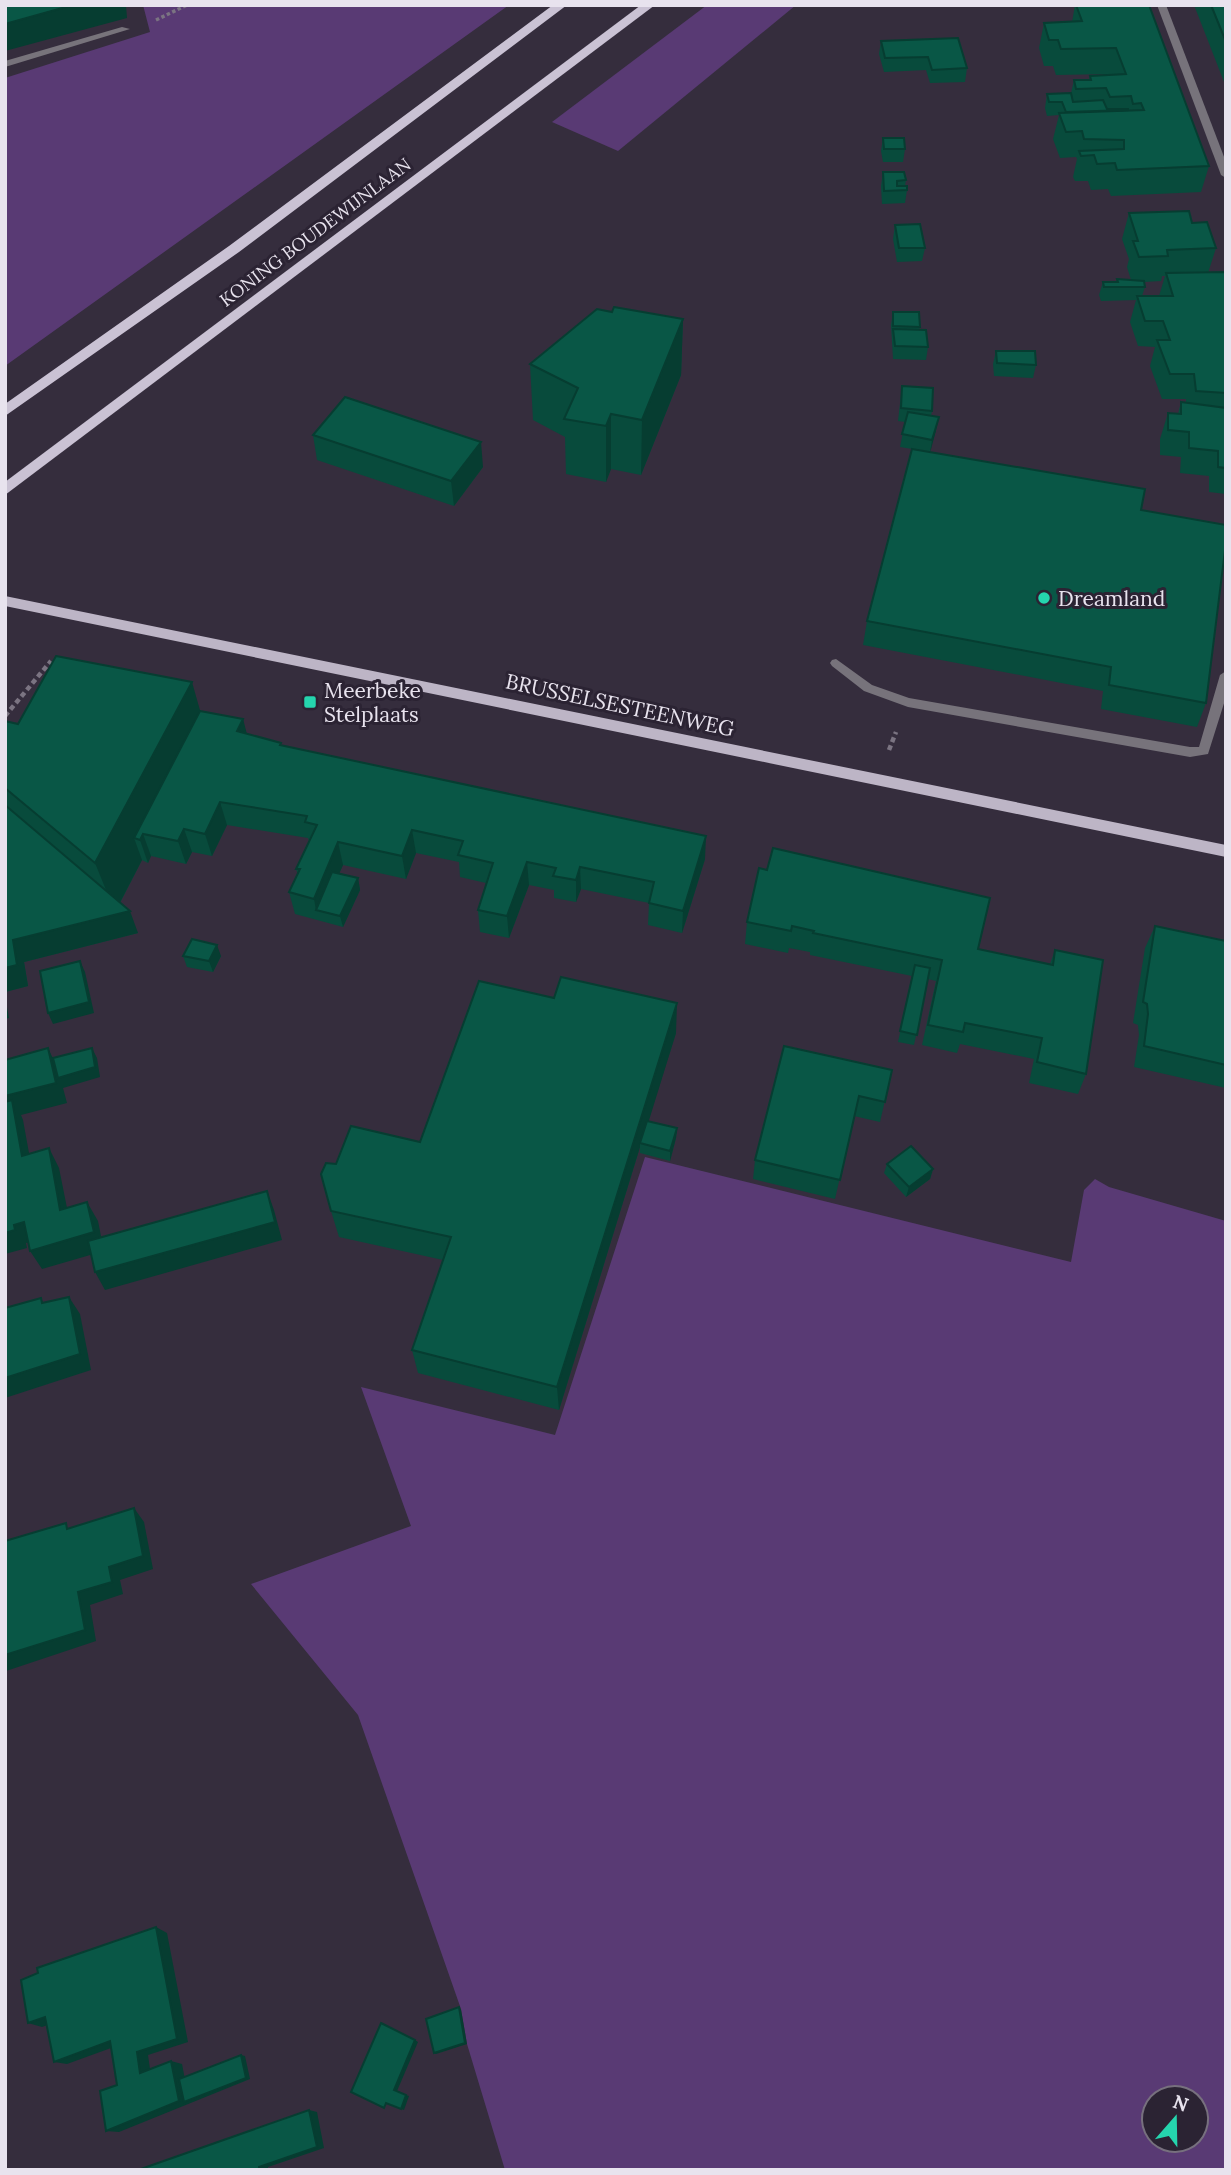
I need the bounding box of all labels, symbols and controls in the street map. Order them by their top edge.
street label: KONING BOUDEWIJNLAAN [215,153,415,311]
place label: Dreamland [1058,585,1165,612]
marker: Dreamland [1036,590,1052,606]
street label: BRUSSELSESTEENWEG [503,668,737,742]
place label: Meerbeke Stelplaats [324,677,421,728]
marker: Meerbeke Stelplaats [302,694,318,710]
north arrow [1140,2084,1210,2154]
text: N [1170,2089,1192,2117]

